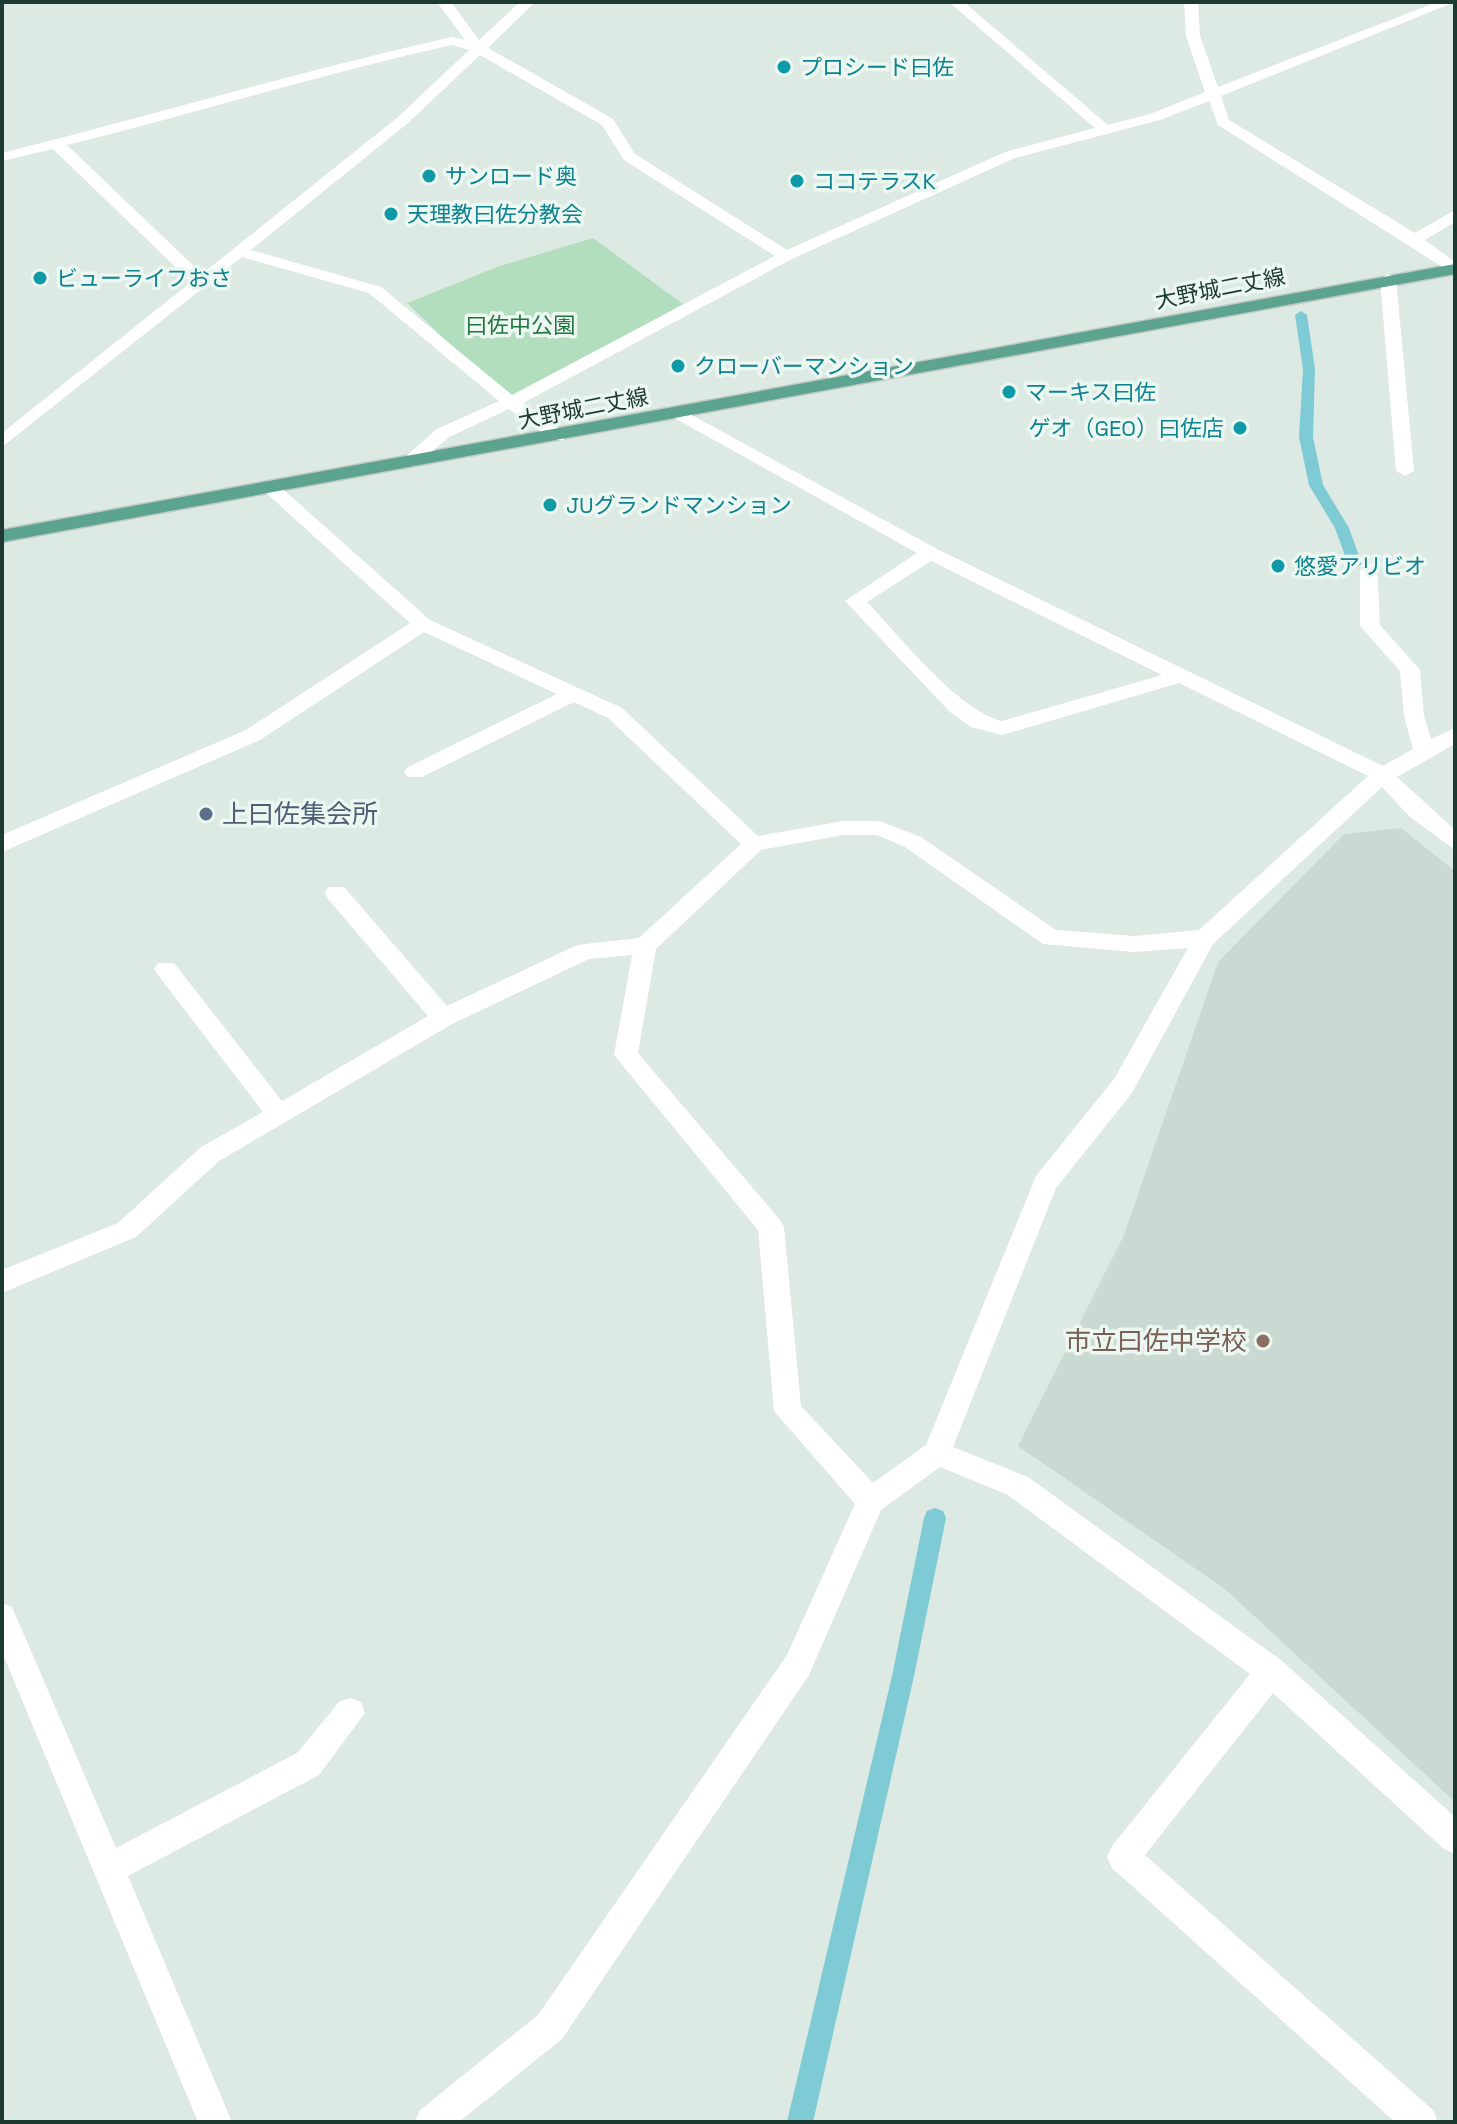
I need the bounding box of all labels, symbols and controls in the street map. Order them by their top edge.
place label: プロシード曰佐 [800,53,954,81]
marker: プロシード曰佐 [775,58,793,76]
place label: サンロード奥 [445,162,577,190]
marker: サンロード奥 [420,167,438,185]
place label: ココテラスK [813,167,937,195]
marker: ココテラスK [788,172,806,190]
place label: 天理教曰佐分教会 [407,200,583,228]
marker: 天理教曰佐分教会 [382,205,400,223]
street label: 大野城二丈線 [1153,262,1287,314]
place label: ビューライフおさ [56,264,232,292]
marker: ビューライフおさ [31,269,49,287]
park label: 曰佐中公園 [465,311,575,339]
place label: クローバーマンション [694,352,914,380]
marker: クローバーマンション [669,357,687,375]
place label: マーキス曰佐 [1025,378,1156,406]
street label: 大野城二丈線 [516,382,650,434]
marker: マーキス曰佐 [1000,383,1018,401]
place label: ゲオ（GEO）曰佐店 [1028,414,1224,442]
marker: ゲオ（GEO）曰佐店 [1231,419,1249,437]
place label: JUグランドマンション [566,491,792,519]
marker: JUグランドマンション [541,496,559,514]
place label: 悠愛アリビオ [1294,552,1426,580]
marker: 悠愛アリビオ [1269,557,1287,575]
place label: 上曰佐集会所 [222,797,378,831]
marker: 上曰佐集会所 [197,805,215,823]
place label: 市立曰佐中学校 [1065,1324,1247,1358]
marker: 市立曰佐中学校 [1254,1332,1272,1350]

